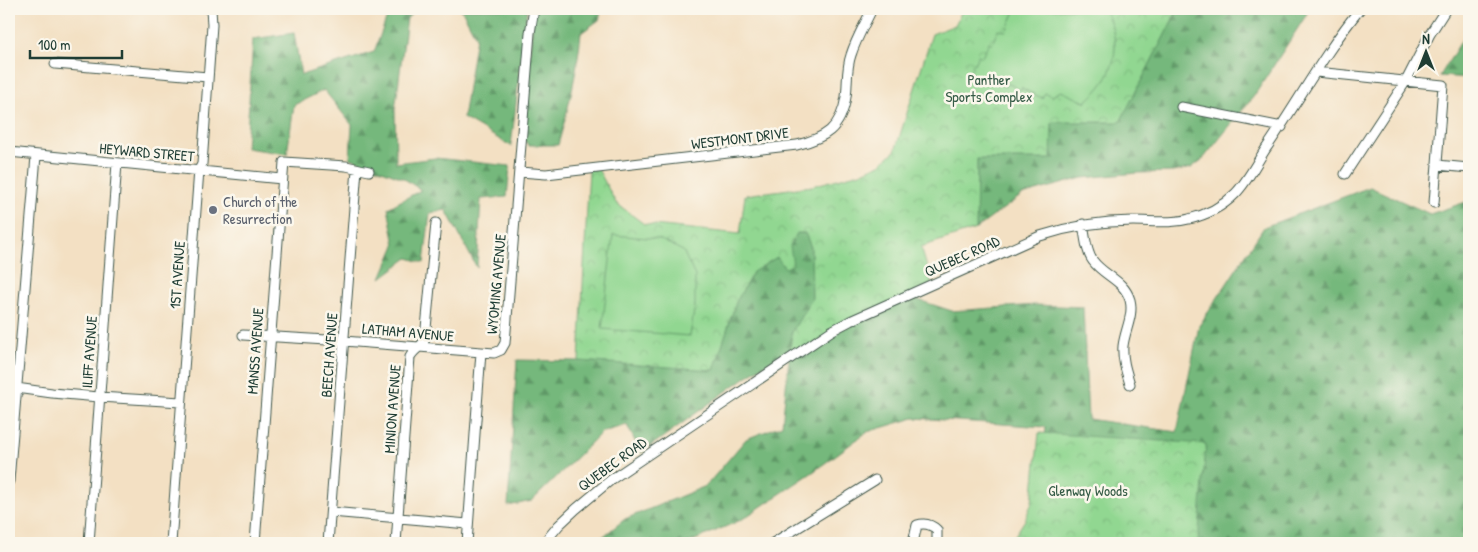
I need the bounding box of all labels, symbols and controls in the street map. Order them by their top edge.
scale bar [30,28,122,60]
north arrow [1400,28,1450,78]
text: N [1422,29,1430,48]
text: 100 m [38,34,71,55]
park label: Panther Sports Complex [945,69,1033,107]
street label: WESTMONT DRIVE [690,122,790,154]
street label: HEYWARD STREET [99,137,196,167]
place label: Church of the Resurrection [223,191,297,229]
marker: Church of the Resurrection [207,204,219,216]
street label: QUEBEC ROAD [921,230,1004,282]
street label: WYOMING AVENUE [481,233,511,335]
street label: 1ST AVENUE [164,240,190,310]
street label: MANSS AVENUE [242,307,269,395]
street label: BEECH AVENUE [316,312,342,398]
street label: ILIFF AVENUE [76,315,102,389]
street label: LATHAM AVENUE [361,318,455,346]
street label: MINION AVENUE [378,364,406,454]
street label: QUEBEC ROAD [573,431,651,496]
park label: Glenway Woods [1048,480,1128,501]

